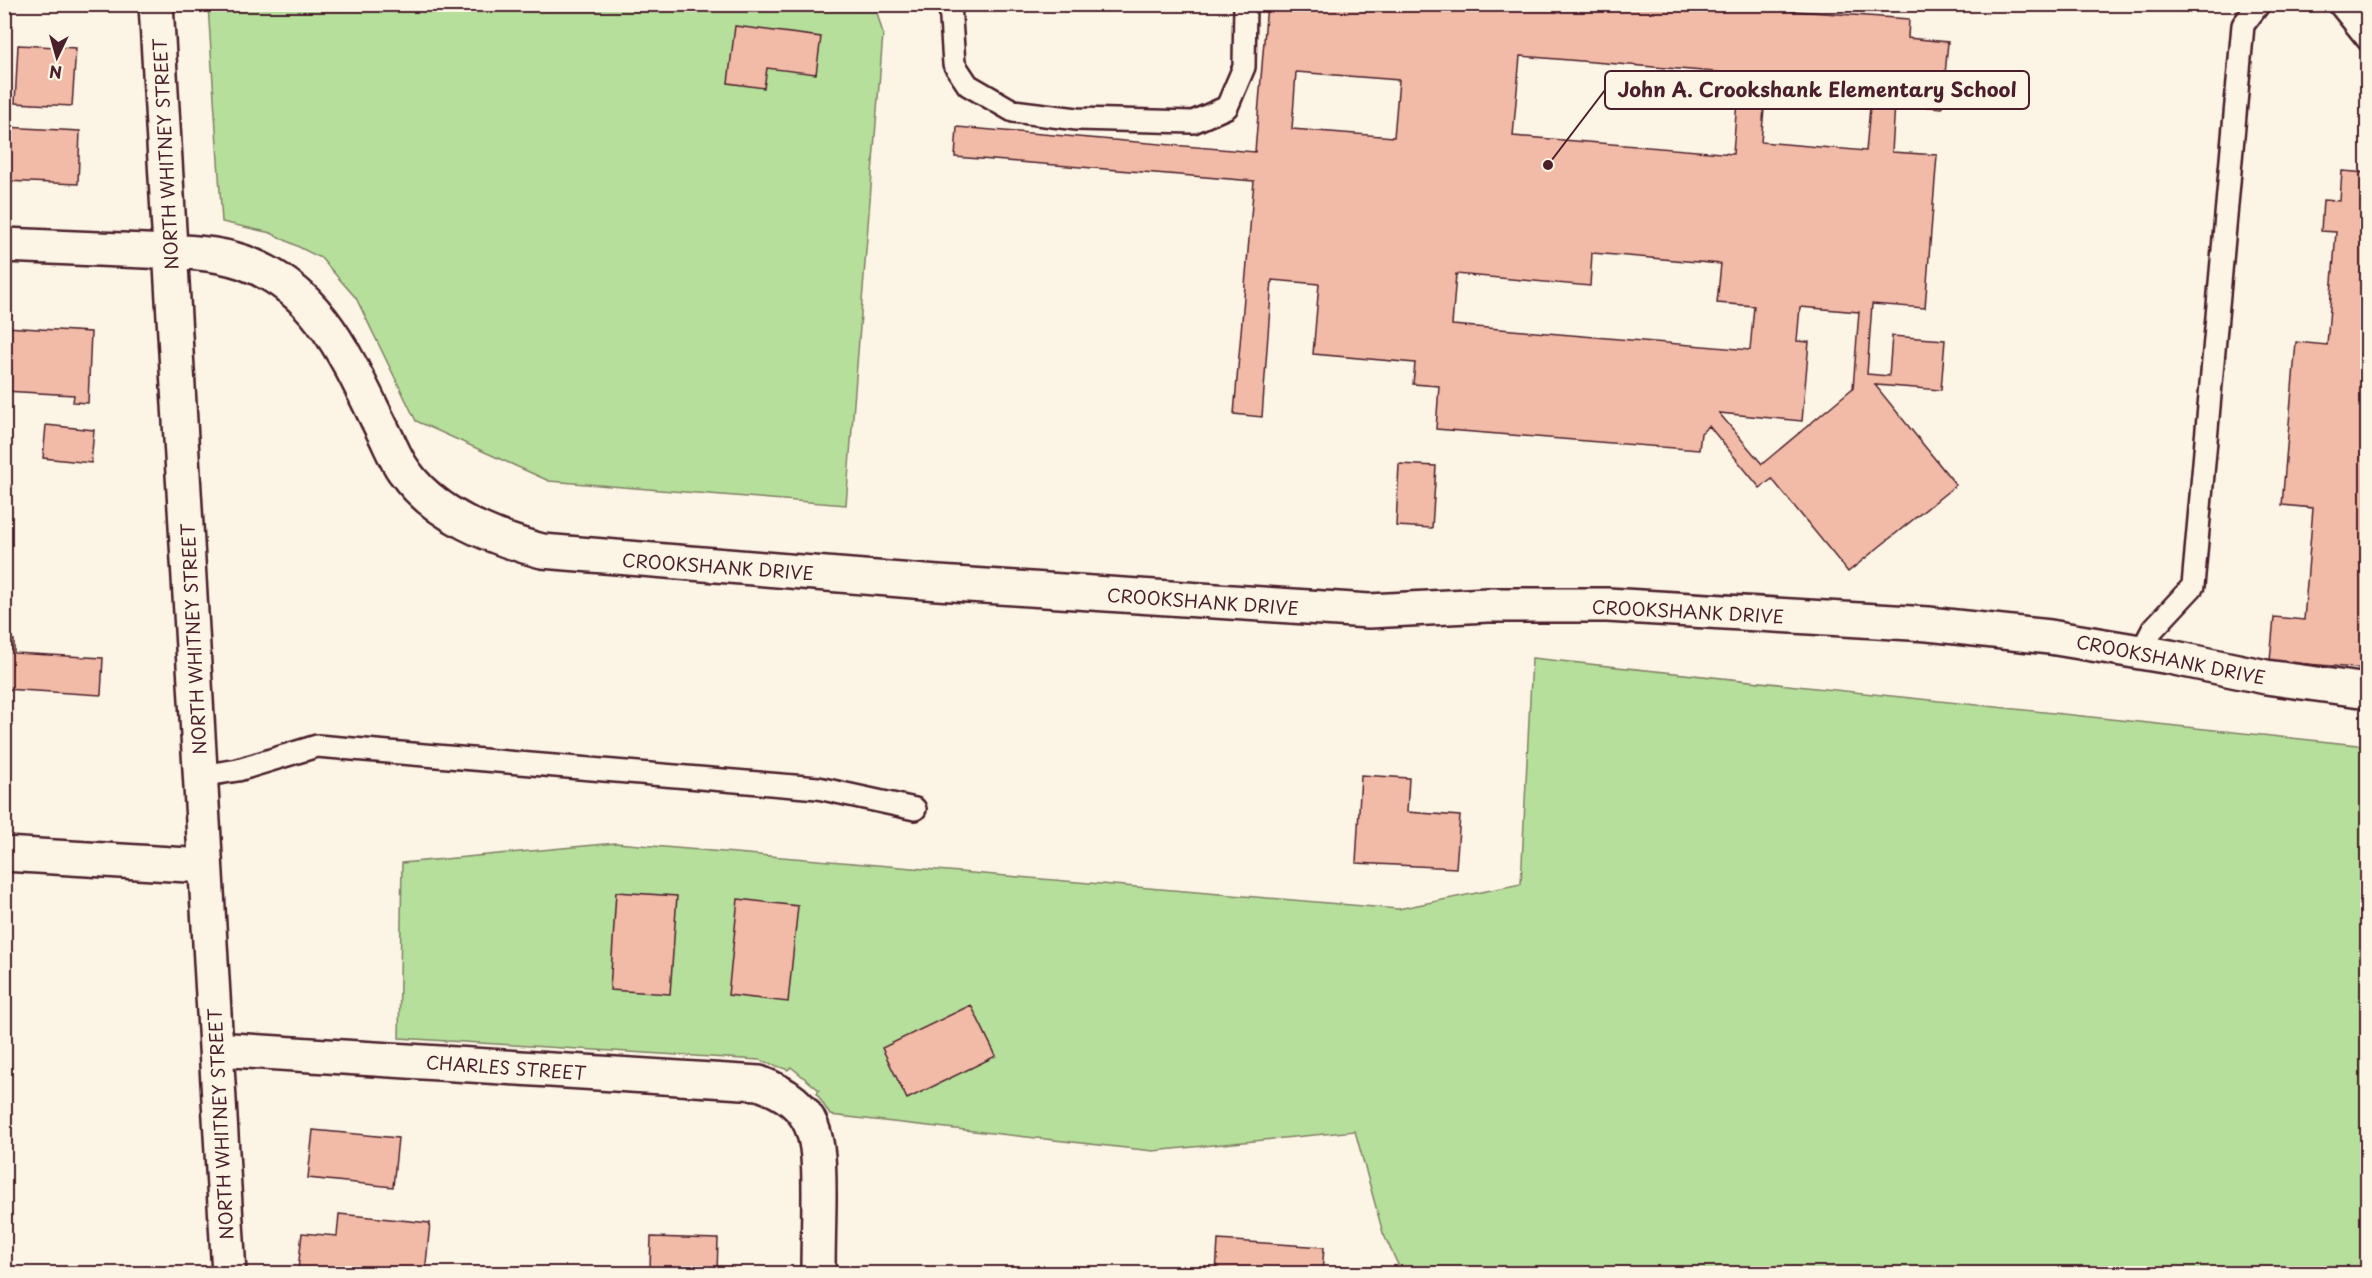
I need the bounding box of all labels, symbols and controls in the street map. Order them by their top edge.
north arrow [27,27,87,87]
street label: NORTH WHITNEY STREET [145,37,185,270]
text: N [48,60,63,85]
callout: John A. Crookshank Elementary School [1605,71,2029,109]
text: John A. Crookshank Elementary School [1617,74,2017,104]
street label: NORTH WHITNEY STREET [173,522,213,755]
street label: CROOKSHANK DRIVE [621,546,815,586]
street label: CROOKSHANK DRIVE [1106,581,1300,621]
street label: CROOKSHANK DRIVE [1591,592,1785,630]
street label: CROOKSHANK DRIVE [2074,627,2268,691]
street label: NORTH WHITNEY STREET [200,1007,240,1240]
street label: CHARLES STREET [425,1048,588,1086]

